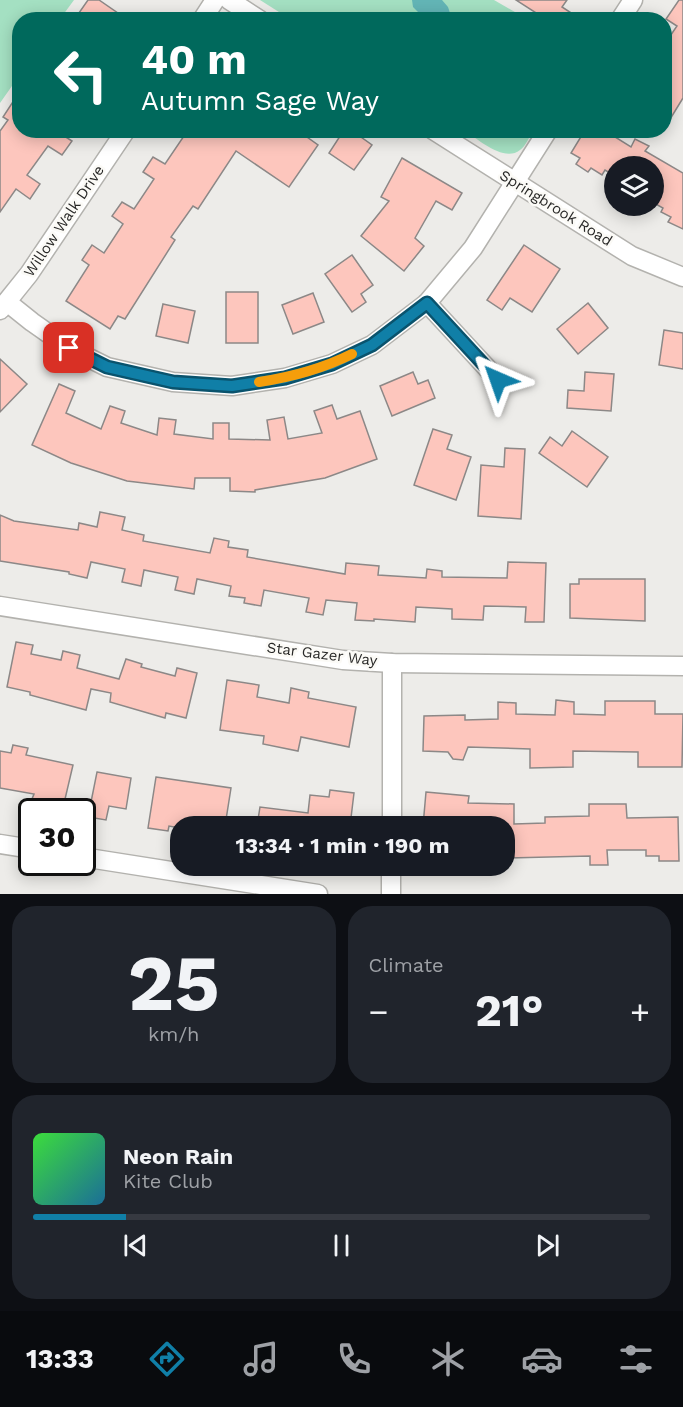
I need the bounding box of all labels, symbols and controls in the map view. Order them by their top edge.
text: 40 m [141,35,247,84]
icon: left [42,36,120,114]
text: Autumn Sage Way [141,85,379,117]
map controls [604,156,664,216]
button: layers [604,156,664,216]
street label: Willow Walk Drive [20,162,108,280]
street label: Springbrook Road [496,166,616,250]
pin [43,322,94,373]
icon: arrive [52,331,85,364]
position arrow [466,348,530,412]
street label: Star Gazer Way [266,638,379,670]
speed limit sign: 30 [18,798,96,876]
text: 13:34 · 1 min · 190 m [235,833,450,858]
text: 25 [128,937,220,1029]
text: Climate [369,953,444,977]
text: 21° [475,984,544,1037]
text: − [369,992,388,1031]
text: + [630,992,650,1031]
text: km/h [148,1022,200,1046]
text: Neon Rain [123,1144,233,1169]
text: Kite Club [123,1169,213,1193]
icon: previous [119,1229,152,1262]
icon: pause [325,1229,358,1262]
icon: next [531,1229,564,1262]
icon: directions [146,1338,188,1380]
icon: music [240,1338,282,1380]
icon: phone [333,1338,375,1380]
icon: climate [427,1338,469,1380]
icon: car [521,1338,563,1380]
icon: filters [615,1338,657,1380]
text: 13:33 [26,1343,94,1375]

